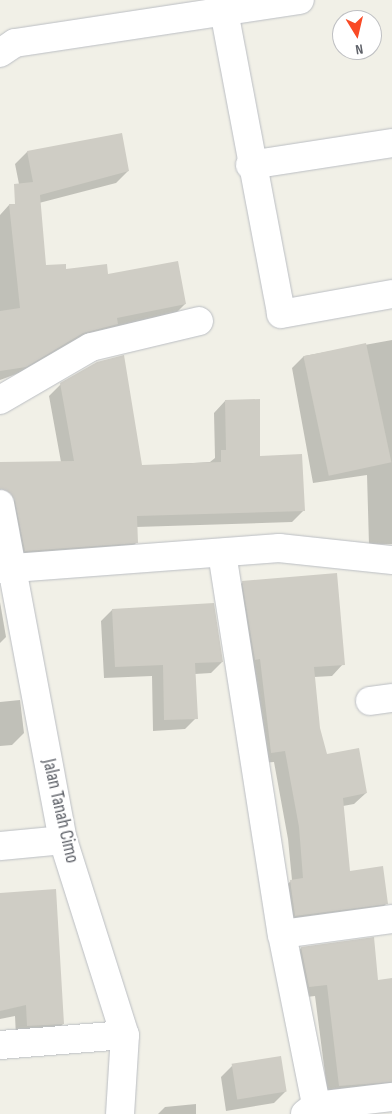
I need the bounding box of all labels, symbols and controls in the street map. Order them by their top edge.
north arrow [332,10,382,60]
text: N [354,40,364,58]
street label: Jalan Tanah Cimo [37,757,83,865]

